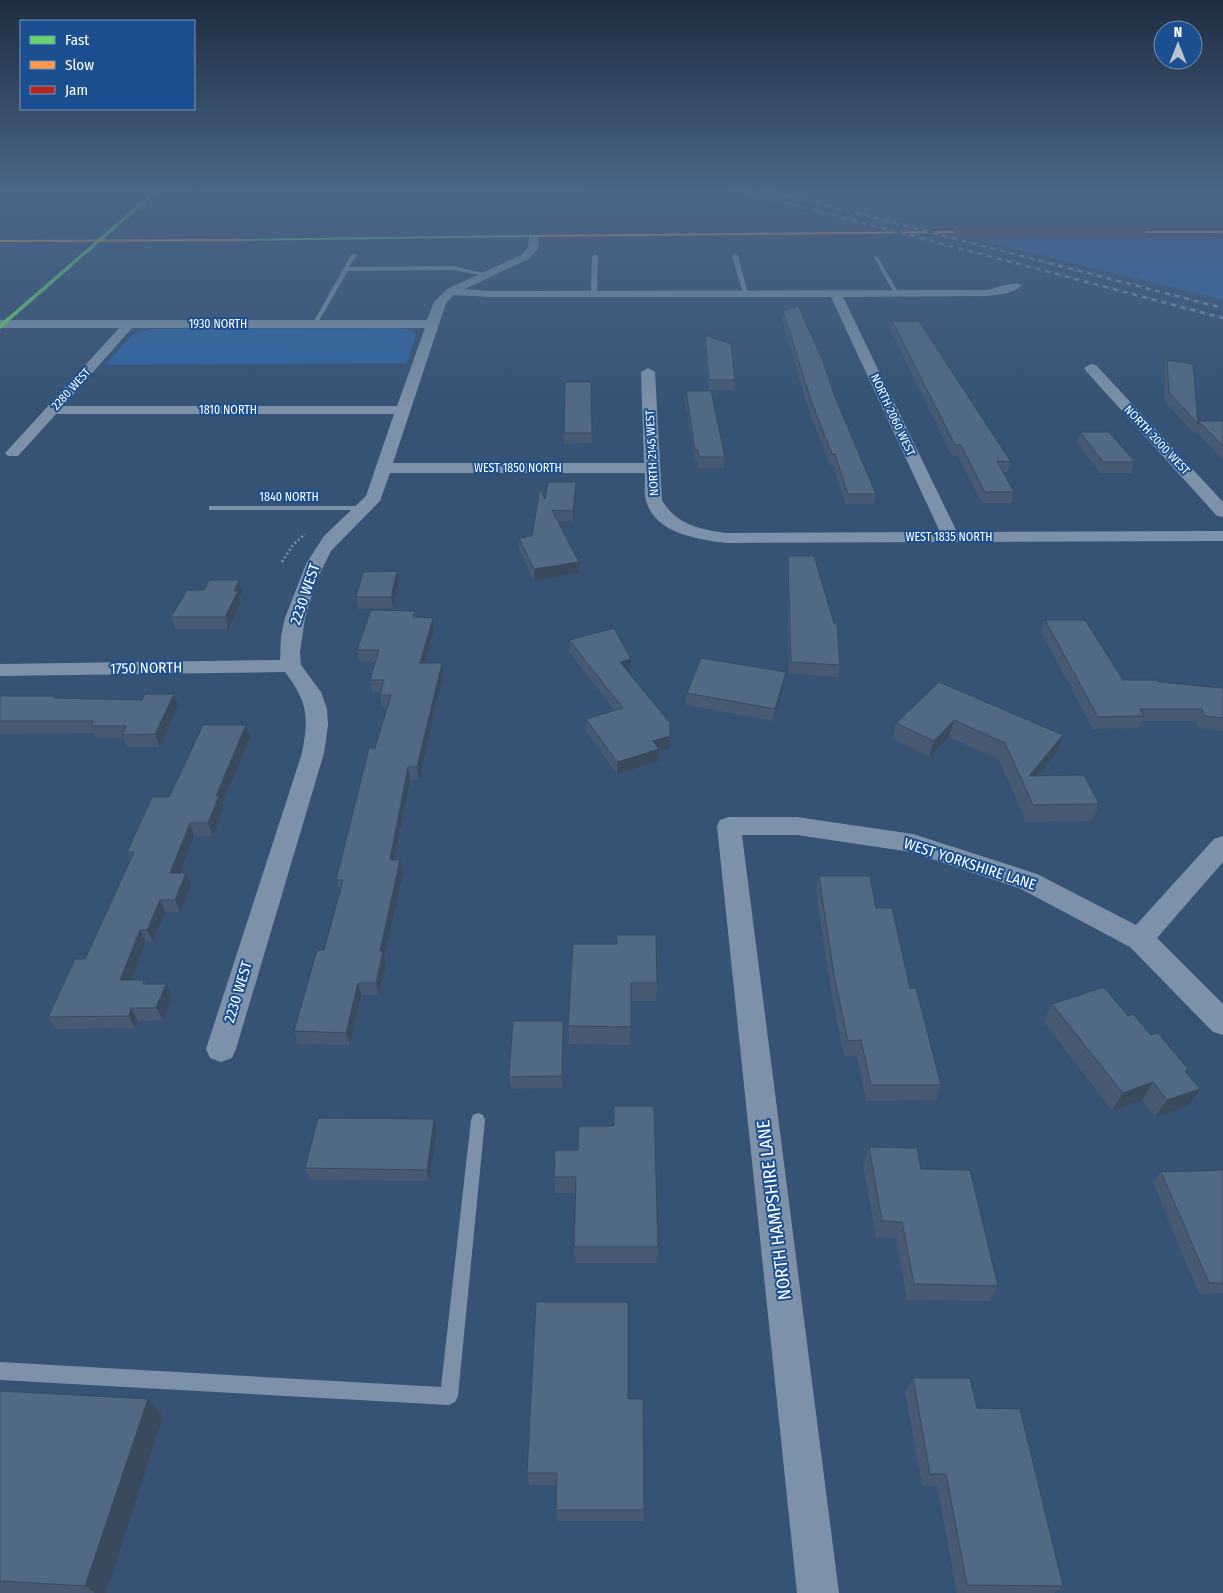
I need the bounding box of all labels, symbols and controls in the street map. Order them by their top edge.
legend [20,20,195,110]
north arrow [1153,20,1203,70]
text: N [1174,24,1182,41]
text: Fast [65,31,89,49]
text: Slow [65,56,94,74]
text: Jam [65,81,88,99]
street label: 1930 NORTH [189,317,247,331]
street label: 2280 WEST [49,365,94,413]
street label: NORTH 2060 WEST [868,372,918,459]
street label: 1810 NORTH [199,403,257,417]
street label: NORTH 2000 WEST [1121,403,1193,478]
street label: NORTH 2145 WEST [643,409,661,496]
street label: WEST 1850 NORTH [474,461,562,475]
street label: 1840 NORTH [259,490,319,504]
street label: WEST 1835 NORTH [906,530,992,544]
street label: 2230 WEST [286,561,324,627]
street label: 1750 NORTH [110,658,182,678]
street label: WEST YORKSHIRE LANE [902,834,1038,894]
street label: 2230 WEST [220,959,256,1025]
street label: NORTH HAMPSHIRE LANE [752,1119,796,1301]

